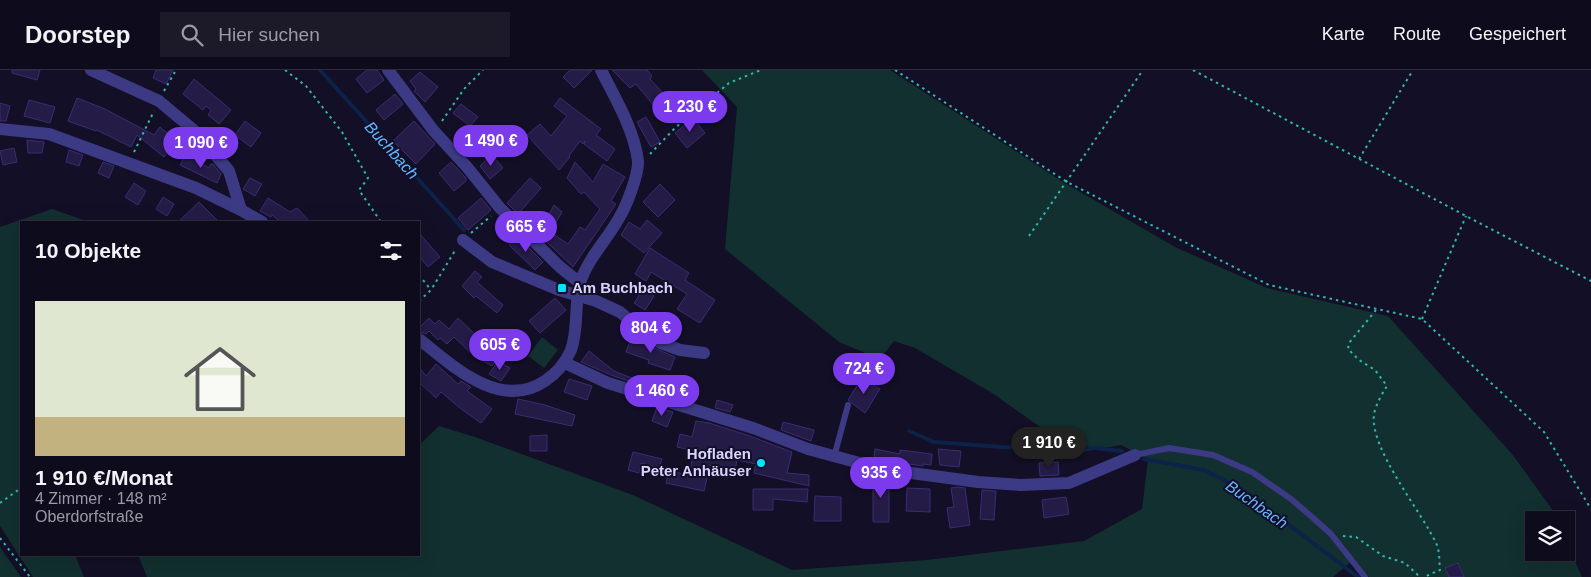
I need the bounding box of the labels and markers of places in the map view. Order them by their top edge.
pin: 1 230 € [644,90,736,133]
pin: 1 490 € [445,124,537,167]
pin: 1 090 € [155,126,247,169]
pin: 665 € [491,210,561,253]
place label: Am Buchbach [572,279,673,296]
marker: Am Buchbach [556,282,568,294]
pin: 804 € [616,312,686,354]
pin: 605 € [465,328,535,371]
pin: 724 € [829,352,899,395]
pin: 1 460 € [616,374,708,417]
pin: 1 910 € [1003,426,1095,469]
place label: Hofladen Peter Anhäuser [641,445,751,479]
pin: 935 € [846,456,916,499]
marker: Hofladen Peter Anhäuser [755,457,767,469]

